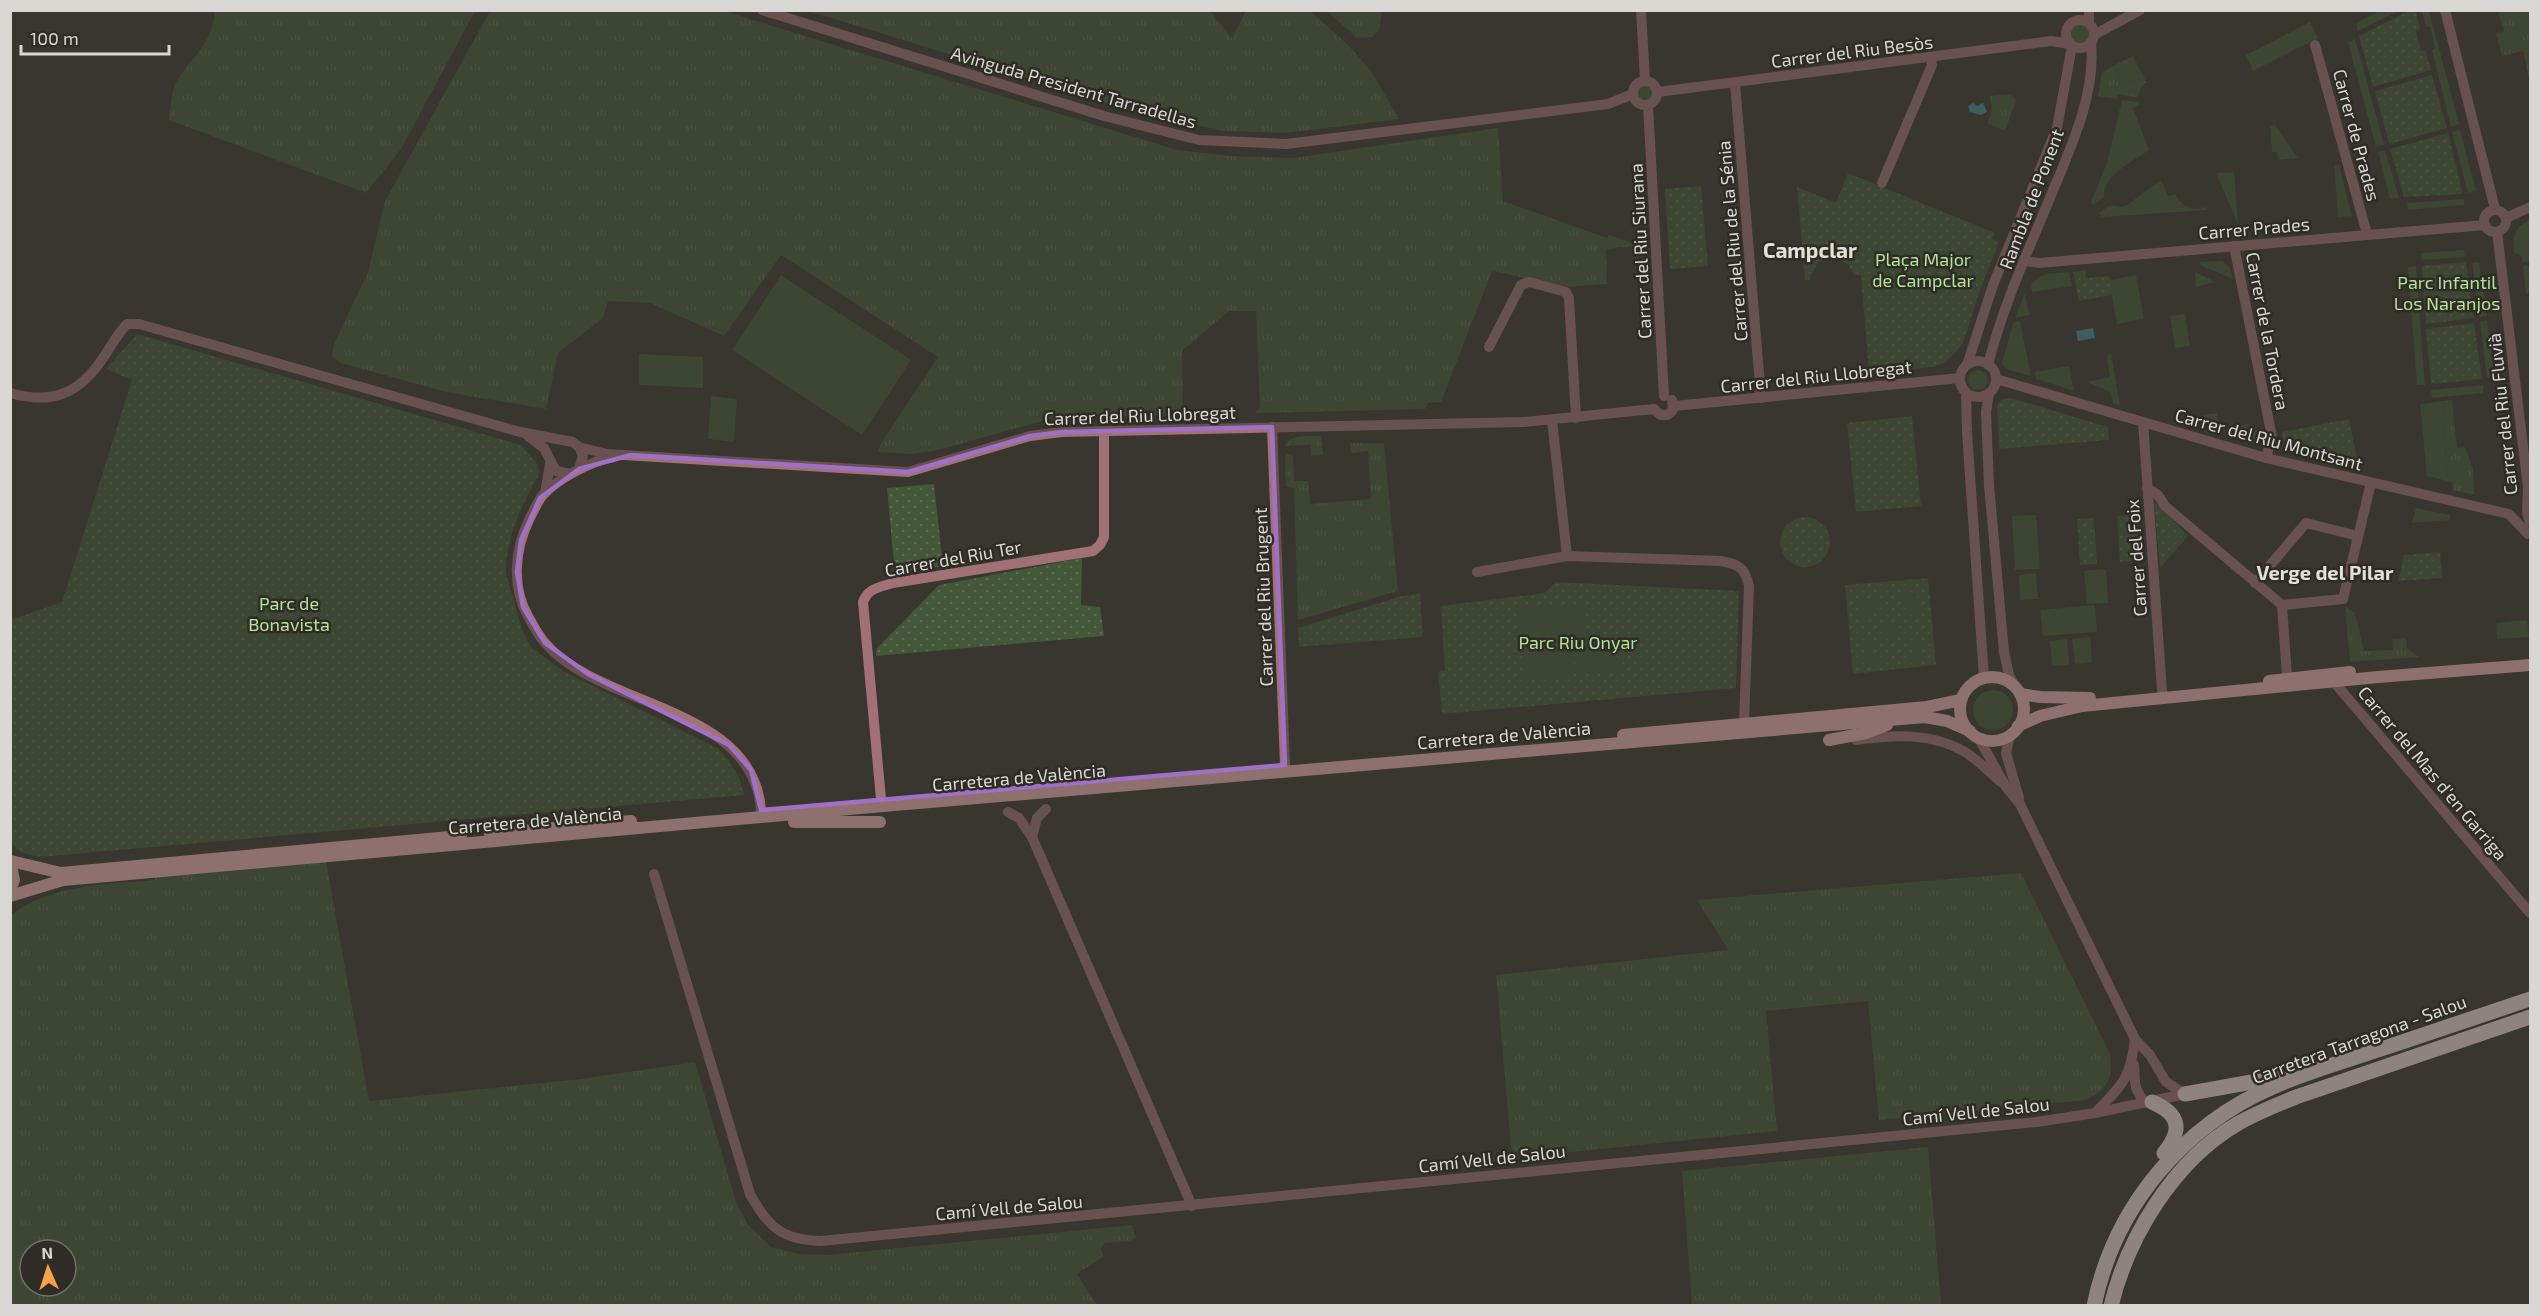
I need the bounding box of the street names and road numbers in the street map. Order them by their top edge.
street label: Carrer del Riu Besòs [1770,30,1934,72]
street label: Avinguda President Tarradellas [949,41,1199,133]
street label: Carrer de Prades [2329,67,2385,203]
street label: Rambla de Ponent [1994,126,2068,272]
street label: Carrer del Riu de la Sénia [1712,140,1752,342]
street label: Carrer del Riu Siurana [1624,163,1656,339]
street label: Carrer Prades [2197,212,2311,244]
street label: Carrer de la Tordera [2242,250,2294,412]
street label: Carrer del Riu Fluvià [2483,332,2521,496]
street label: Carrer del Riu Llobregat [1719,355,1913,397]
street label: Carrer del Riu Llobregat [1044,401,1236,429]
street label: Carrer del Riu Montsant [2173,403,2365,475]
street label: Carrer del Foix [2121,498,2151,617]
street label: Carrer del Riu Brugent [1249,507,1277,687]
street label: Carrer del Riu Ter [883,535,1023,581]
street label: Carrer del Mas d'en Garriga [2354,682,2512,864]
street label: Carretera de València [1416,716,1592,754]
street label: Carretera de València [931,758,1107,796]
street label: Carretera de València [447,801,623,839]
street label: Carretera Tarragona - Salou [2249,990,2469,1088]
street label: Camí Vell de Salou [1901,1092,2051,1130]
street label: Camí Vell de Salou [1417,1139,1567,1177]
street label: Camí Vell de Salou [934,1190,1084,1224]

